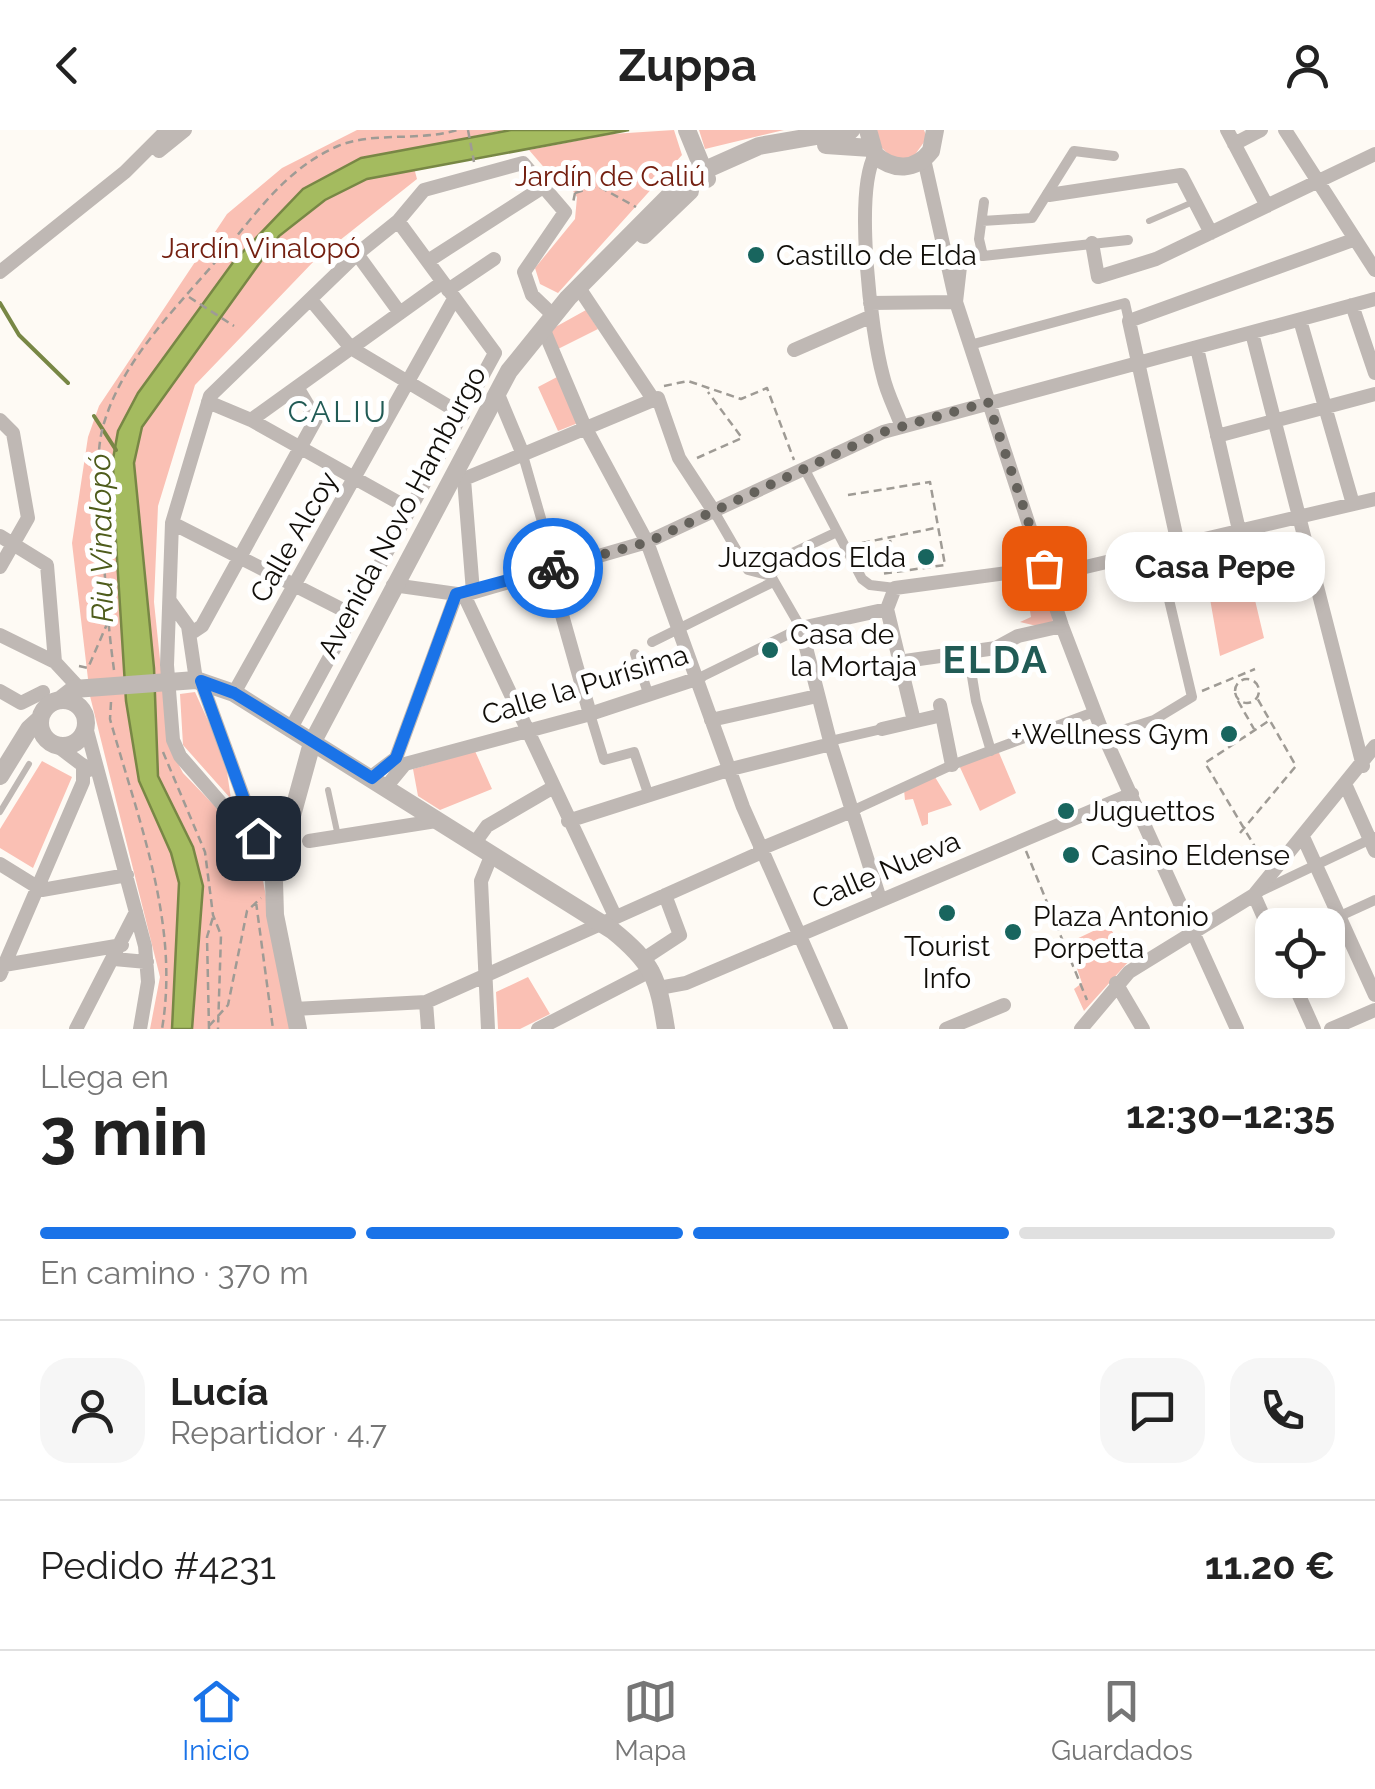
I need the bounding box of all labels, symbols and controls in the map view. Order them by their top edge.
icon: back [40,38,95,93]
icon: person [1280,38,1335,93]
text: Zuppa [618,39,757,92]
park label: Jardín de Caliú [515,160,705,193]
park label: Jardín Vinalopó [162,232,360,265]
place label: Castillo de Elda [776,239,977,272]
marker: Castillo de Elda [745,244,767,266]
street label: Avenida Novo Hamburgo [311,360,493,664]
district label: CALIU [288,394,388,429]
water label: Riu Vinalopó [82,453,120,623]
street label: Calle Alcoy [243,466,345,608]
courier [503,518,603,618]
pin [1002,526,1087,611]
callout: Casa Pepe [1104,533,1324,603]
icon: bike [526,541,581,596]
place label: Juzgados Elda [718,541,906,574]
icon: bag [1017,541,1072,596]
marker: Juzgados Elda [915,546,937,568]
text: Casa Pepe [1135,548,1295,585]
place label: Casa de la Mortaja [790,618,917,683]
district label: ELDA [943,637,1049,682]
street label: Calle la Purísima [478,638,692,732]
marker: Casa de la Mortaja [759,639,781,661]
place label: +Wellness Gym [1011,718,1209,751]
marker: +Wellness Gym [1218,723,1240,745]
place label: Juguettos [1086,795,1215,828]
pin [216,796,301,881]
marker: Juguettos [1055,800,1077,822]
icon: home [231,811,286,866]
street label: Calle Nueva [807,824,965,916]
place label: Casino Eldense [1091,839,1290,872]
marker: Casino Eldense [1060,844,1082,866]
place label: Plaza Antonio Porpetta [1033,900,1209,965]
marker: Tourist Info [936,902,958,924]
map controls [1255,908,1345,998]
button: locate [1255,908,1345,998]
marker: Plaza Antonio Porpetta [1002,921,1024,943]
place label: Tourist Info [904,930,991,995]
text: Llega en [40,1058,169,1095]
text: 12:30–12:35 [1126,1092,1335,1137]
text: 3 min [40,1094,208,1170]
text: En camino · 370 m [40,1254,309,1291]
button: person [40,1358,145,1463]
button: chat [1100,1358,1205,1463]
button: phone [1230,1358,1335,1463]
text: Lucía [170,1369,269,1414]
text: Repartidor · 4.7 [170,1414,387,1451]
text: Pedido #4231 [40,1543,276,1588]
text: 11.20 € [1205,1543,1335,1588]
tab: Inicio [182,1674,250,1767]
tab: Mapa [614,1674,687,1767]
tab: Guardados [1051,1674,1193,1767]

